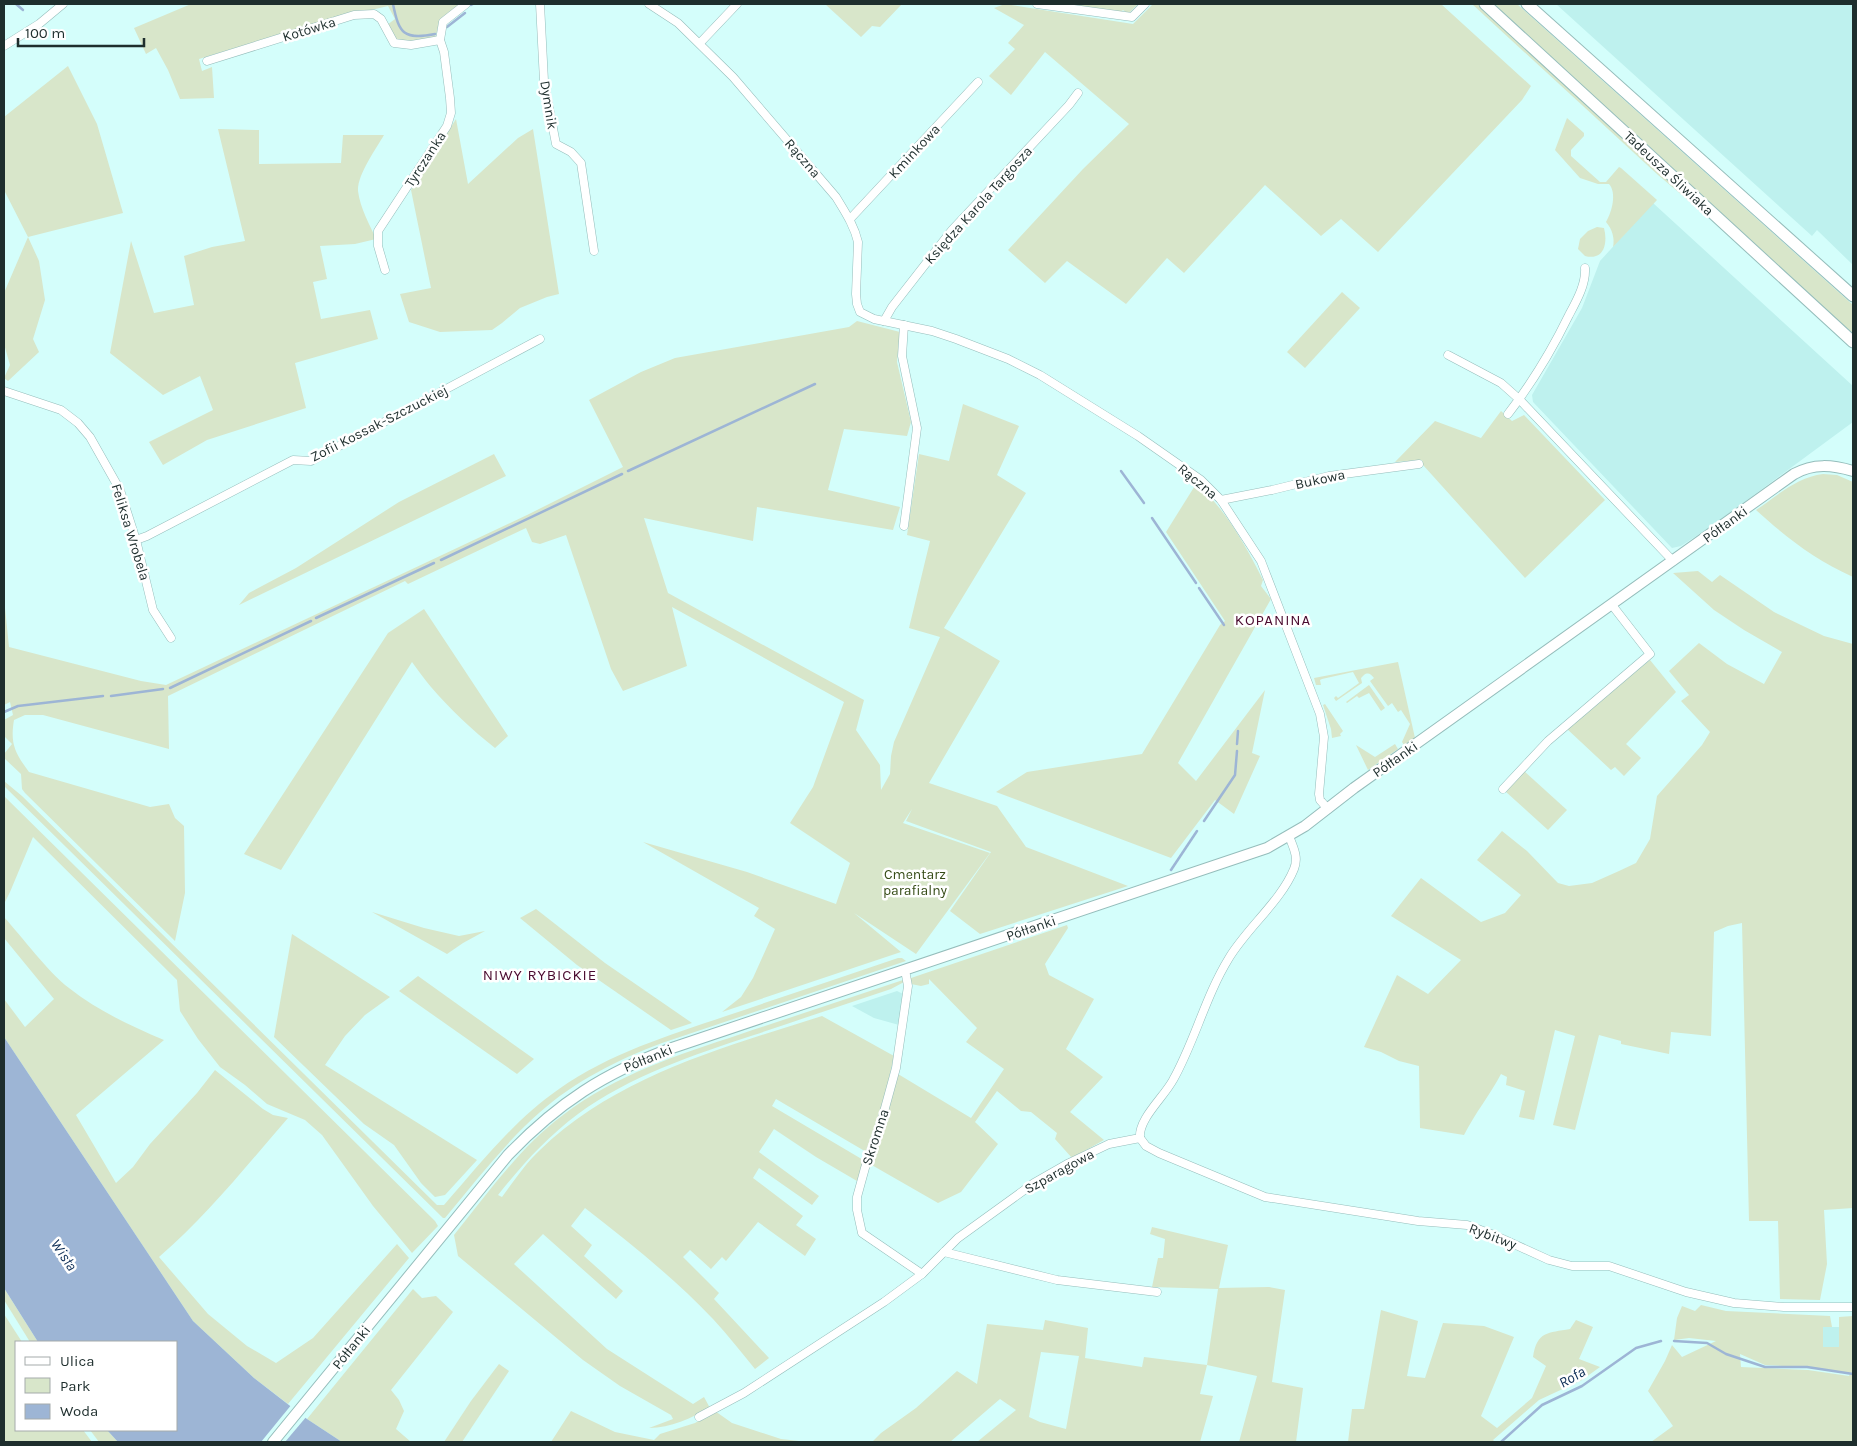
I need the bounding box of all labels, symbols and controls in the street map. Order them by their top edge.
street label: Kotówka [280,13,338,46]
scale bar [18,15,144,47]
text: 100 m [25,24,65,42]
street label: Dymnik [536,79,561,131]
street label: Kminkowa [885,121,944,182]
street label: Tadeusza Śliwiaka [1620,127,1717,219]
street label: Tyrczanka [401,128,450,190]
street label: Rączna [781,135,824,181]
street label: Księdza Karola Targosza [921,143,1036,268]
street label: Zofii Kossak-Szczuckiej [308,381,451,466]
street label: Rączna [1174,460,1221,503]
street label: Bukowa [1294,466,1347,493]
street label: Feliksa Wrobela [108,482,153,583]
street label: Półłanki [1699,502,1751,546]
district label: KOPANINA [1235,611,1311,629]
street label: Półłanki [1369,738,1421,781]
park label: Cmentarz parafialny [883,866,948,899]
street label: Półłanki [1004,912,1058,945]
district label: NIWY RYBICKIE [483,966,597,984]
street label: Półłanki [621,1041,675,1076]
street label: Skromna [858,1107,893,1168]
street label: Szparagowa [1021,1145,1097,1198]
street label: Rybitwy [1467,1220,1519,1253]
water label: Wisła [47,1236,81,1274]
street label: Półłanki [329,1322,374,1373]
legend [15,1341,178,1431]
text: Ulica [60,1352,94,1370]
water label: Rofa [1555,1362,1589,1392]
text: Park [60,1377,90,1395]
text: Woda [60,1402,98,1420]

